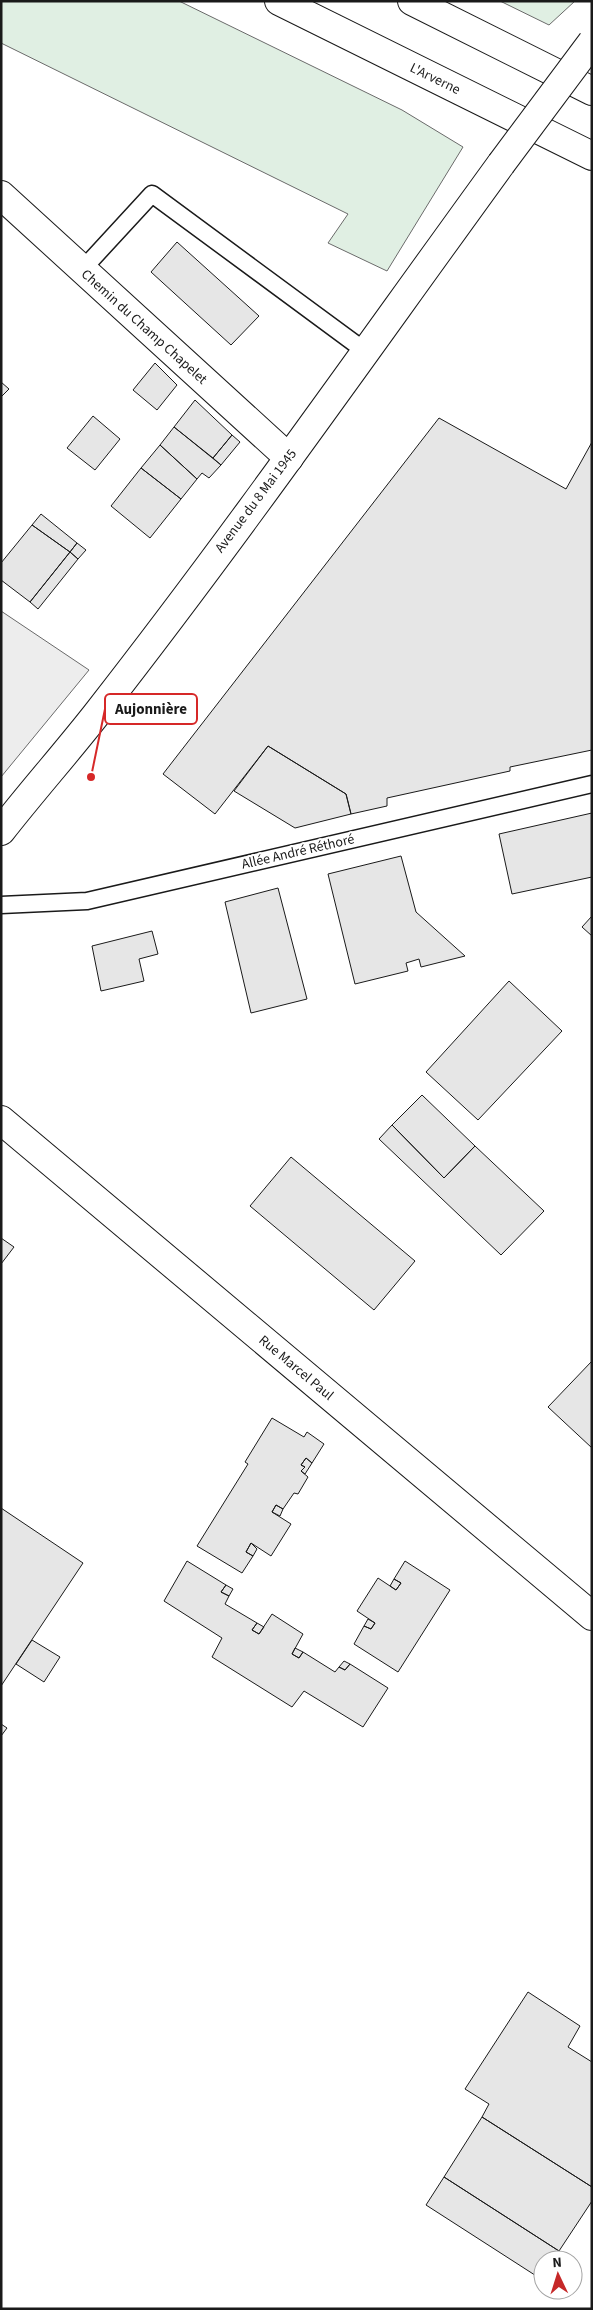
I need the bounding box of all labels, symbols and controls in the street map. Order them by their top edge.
street label: L'Arverne [406,58,464,100]
street label: Chemin du Champ Chapelet [77,265,212,389]
street label: Avenue du 8 Mai 1945 [210,445,302,557]
callout: Aujonnière [105,694,197,724]
text: Aujonnière [114,699,187,720]
street label: Allée André Réthoré [240,829,356,875]
street label: Rue Marcel Paul [254,1331,338,1406]
north arrow [533,2250,583,2300]
text: N [552,2253,563,2273]

